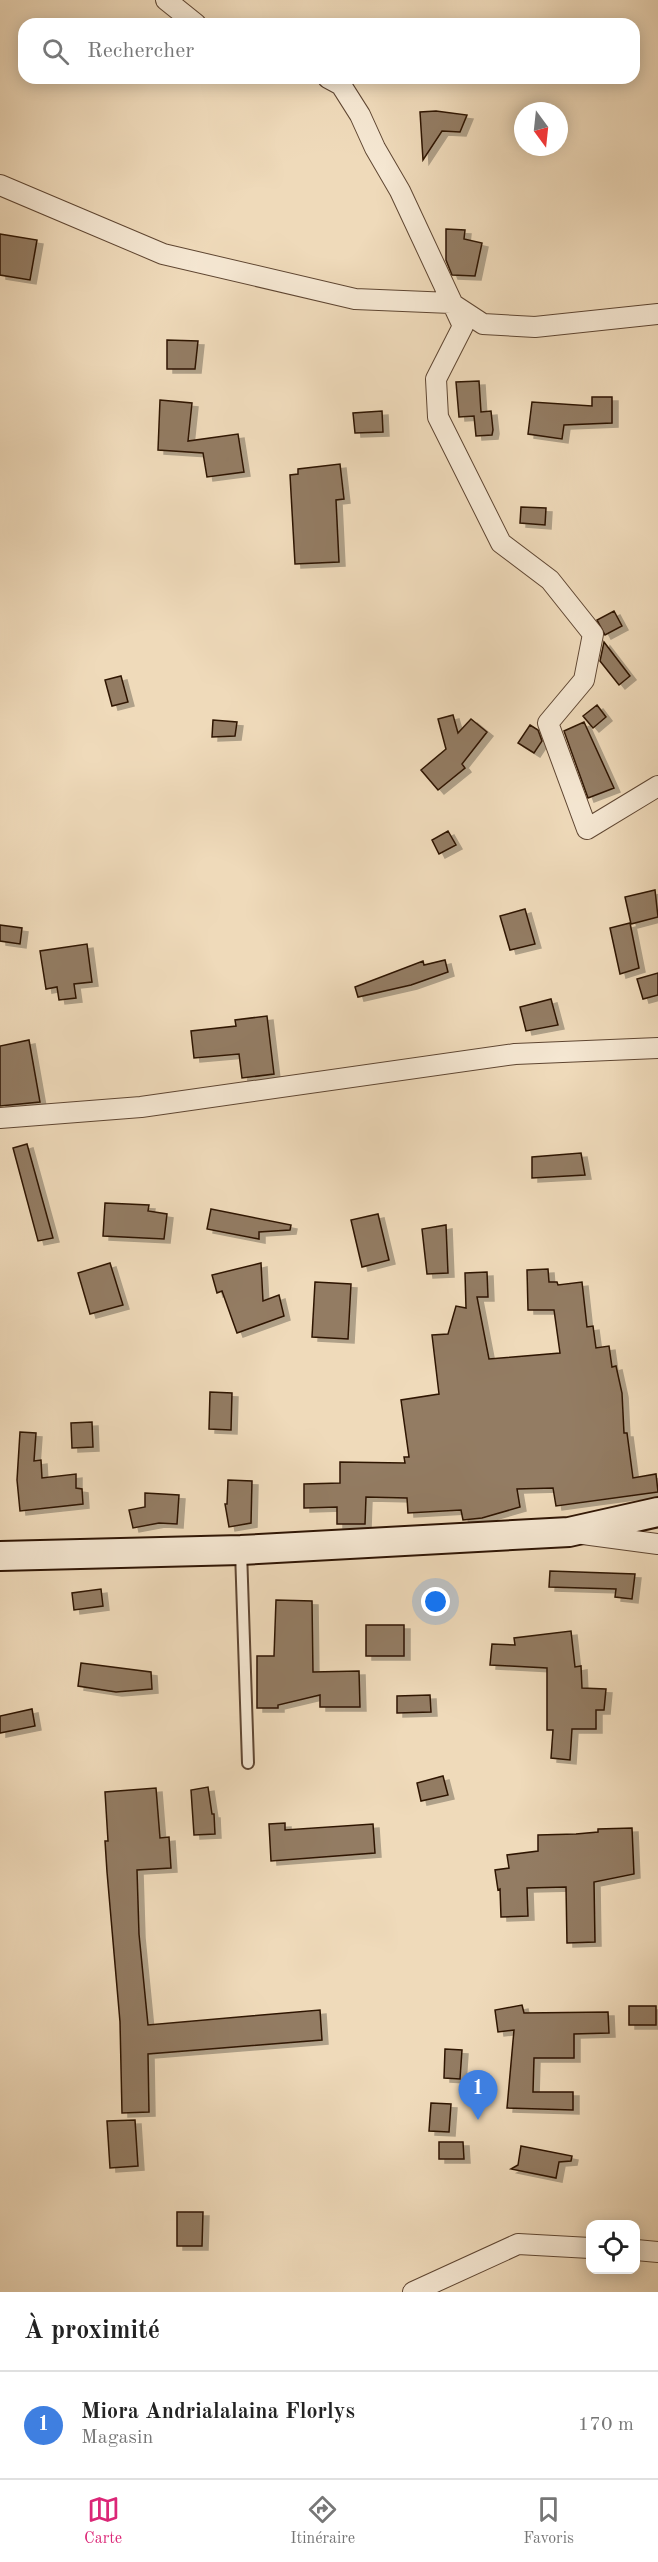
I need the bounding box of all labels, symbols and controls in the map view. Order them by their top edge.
search box [18,18,640,84]
icon: search [39,35,72,68]
text: Rechercher [87,40,194,62]
north arrow [514,102,568,156]
your location [421,1587,450,1616]
pin: 1 [458,2070,498,2120]
map controls [586,2220,640,2274]
button: locate [586,2220,640,2274]
text: À proximité [24,2318,160,2344]
text: Miora Andrialalaina Florlys [81,2401,355,2423]
text: 1 [38,2415,49,2435]
text: 170 m [578,2415,634,2435]
text: Magasin [81,2428,153,2448]
tab: Carte [84,2493,122,2549]
tab: Itinéraire [290,2493,355,2549]
tab: Favoris [523,2493,574,2549]

